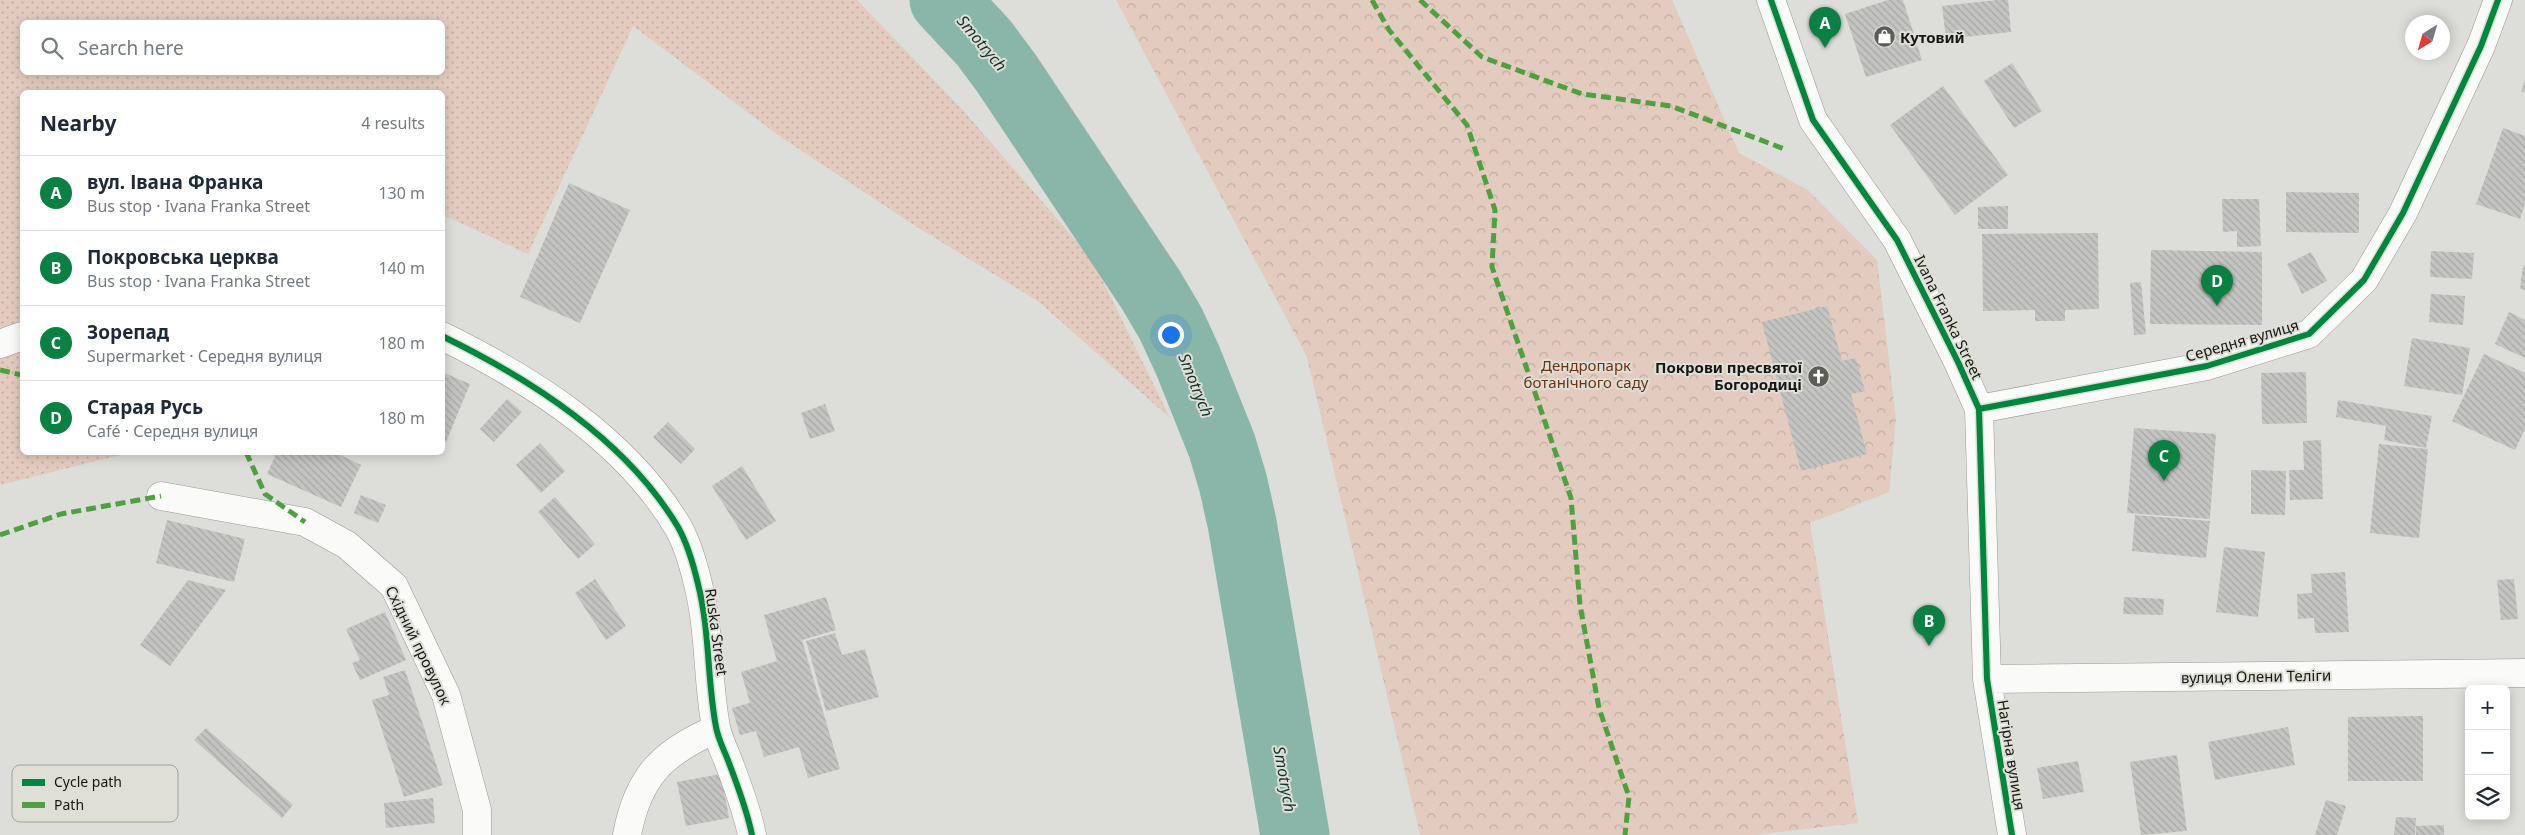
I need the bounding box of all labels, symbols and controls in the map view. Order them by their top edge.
pin: A [1809,7,1841,48]
water label: Smotrych [952,10,1012,76]
north arrow [2405,15,2450,60]
search box [20,20,445,75]
shop icon: Кутовий [1872,25,1896,49]
place label: Кутовий [1900,27,1965,47]
icon: search [38,34,66,62]
text: Search here [78,35,184,61]
text: Nearby [40,109,116,137]
text: 4 results [361,112,425,134]
text: вул. Івана Франка [87,169,263,195]
text: A [50,182,62,204]
text: 130 m [378,182,425,204]
text: Bus stop · Ivana Franka Street [87,195,310,217]
text: Покровська церква [87,244,279,270]
street label: Ivana Franka Street [1910,251,1988,383]
text: B [51,257,61,279]
text: 140 m [378,257,425,279]
pin: D [2201,265,2233,306]
text: Bus stop · Ivana Franka Street [87,270,310,292]
street label: Середня вулиця [2183,314,2301,366]
text: Зорепад [87,319,169,345]
your location [1158,322,1184,348]
text: C [51,332,61,354]
text: 180 m [378,332,425,354]
text: Supermarket · Середня вулиця [87,345,323,367]
water label: Smotrych [1173,350,1219,420]
park label: Дендропарк ботанічного саду [1524,355,1649,392]
place label: Покрови пресвятої Богородиці [1655,357,1803,394]
church icon: Покрови пресвятої Богородиці [1806,364,1830,388]
text: Старая Русь [87,394,203,420]
text: D [50,407,62,429]
text: 180 m [378,407,425,429]
text: Café · Середня вулиця [87,420,258,442]
pin: C [2148,440,2180,481]
street label: Східний провулок [382,582,456,708]
street label: Ruska Street [701,587,733,678]
pin: B [1913,605,1945,646]
street label: вулиця Олени Теліги [2181,665,2331,687]
map controls [2465,685,2510,820]
button: + [2465,685,2510,730]
street label: Нагірна вулиця [1993,698,2031,812]
button: − [2465,730,2510,775]
water label: Smotrych [1268,744,1302,814]
legend [12,765,178,822]
text: Cycle path [54,772,122,791]
button: layers [2465,775,2510,820]
text: Path [54,795,84,814]

